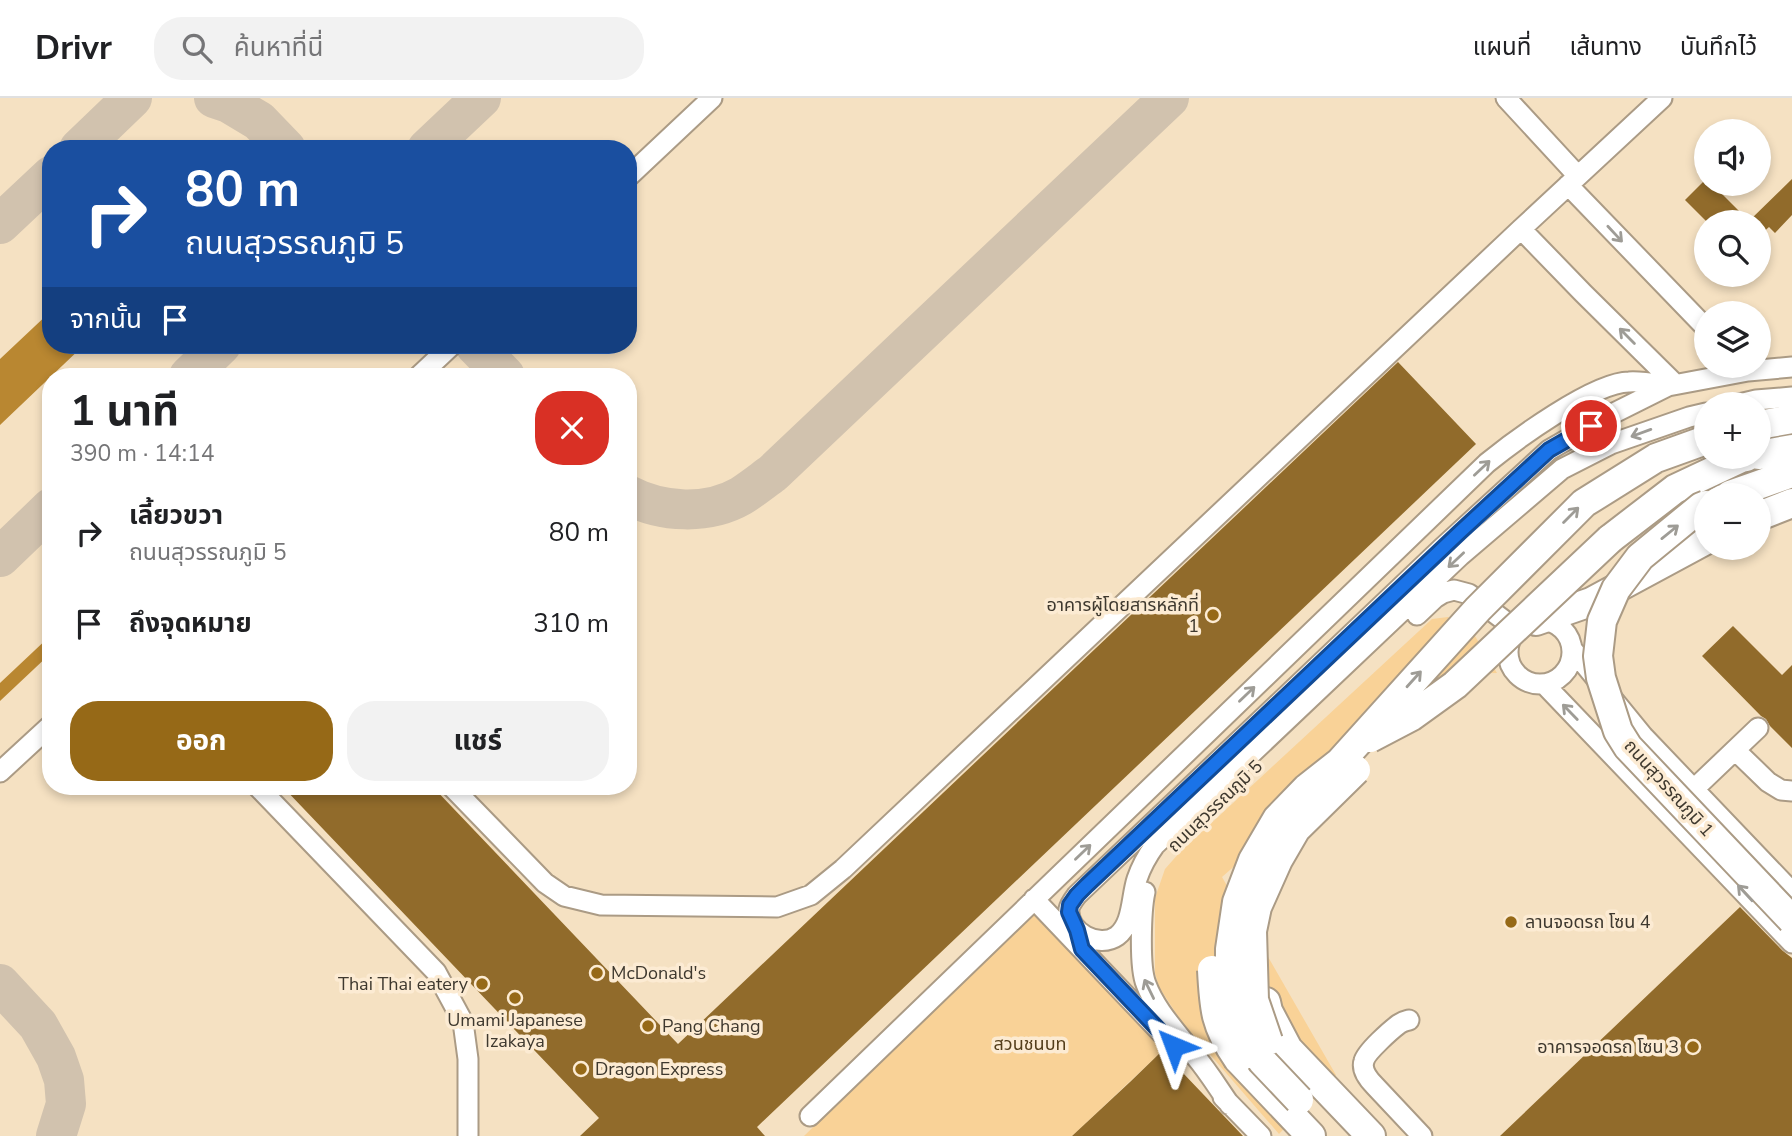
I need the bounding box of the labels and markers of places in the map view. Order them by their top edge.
pin [1561,396,1621,456]
place label: อาคารผู้โดยสารหลักที่ 1 [1046,592,1199,638]
marker: อาคารผู้โดยสารหลักที่ 1 [1205,607,1221,623]
place label: ลานจอดรถ โซน 4 [1525,910,1651,934]
marker: ลานจอดรถ โซน 4 [1503,914,1519,930]
place label: McDonald's [611,961,706,985]
marker: McDonald's [589,965,605,981]
place label: Thai Thai eatery [338,972,469,996]
marker: Thai Thai eatery [474,976,490,992]
marker: Umami Japanese Izakaya [507,990,523,1006]
place label: Umami Japanese Izakaya [447,1008,583,1053]
place label: Pang Chang [662,1014,761,1038]
marker: Pang Chang [640,1018,656,1034]
place label: อาคารจอดรถ โซน 3 [1537,1035,1679,1059]
marker: อาคารจอดรถ โซน 3 [1685,1039,1701,1055]
place label: Dragon Express [595,1057,723,1081]
marker: Dragon Express [573,1061,589,1077]

